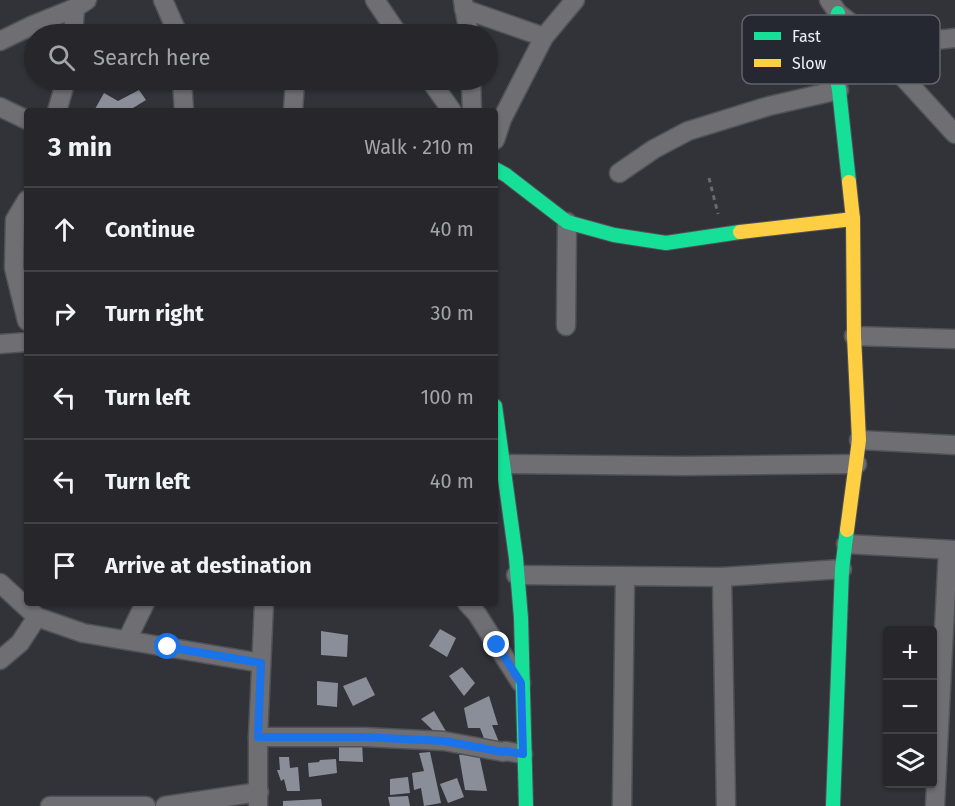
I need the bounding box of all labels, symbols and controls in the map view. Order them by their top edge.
legend [742,15,940,84]
search box [24,24,498,90]
text: Fast [792,27,821,46]
icon: search [45,41,78,74]
text: Search here [93,44,211,71]
text: Slow [792,54,827,73]
text: 3 min [48,132,112,163]
text: Walk · 210 m [364,135,474,159]
icon: ahead [48,213,81,246]
text: Continue [105,216,195,243]
text: 40 m [430,217,474,241]
icon: right [48,297,81,330]
text: Turn right [105,300,204,327]
text: 30 m [430,301,474,325]
icon: left [48,381,81,414]
text: Turn left [105,384,190,411]
text: 100 m [421,385,474,409]
icon: left [48,465,81,498]
text: Turn left [105,468,190,495]
text: 40 m [430,469,474,493]
icon: arrive [48,549,81,582]
text: Arrive at destination [105,552,312,579]
map controls [883,626,937,788]
button: + [883,626,937,680]
route end [483,631,509,657]
route start [154,633,180,659]
button: − [883,680,937,734]
button: layers [883,734,937,788]

